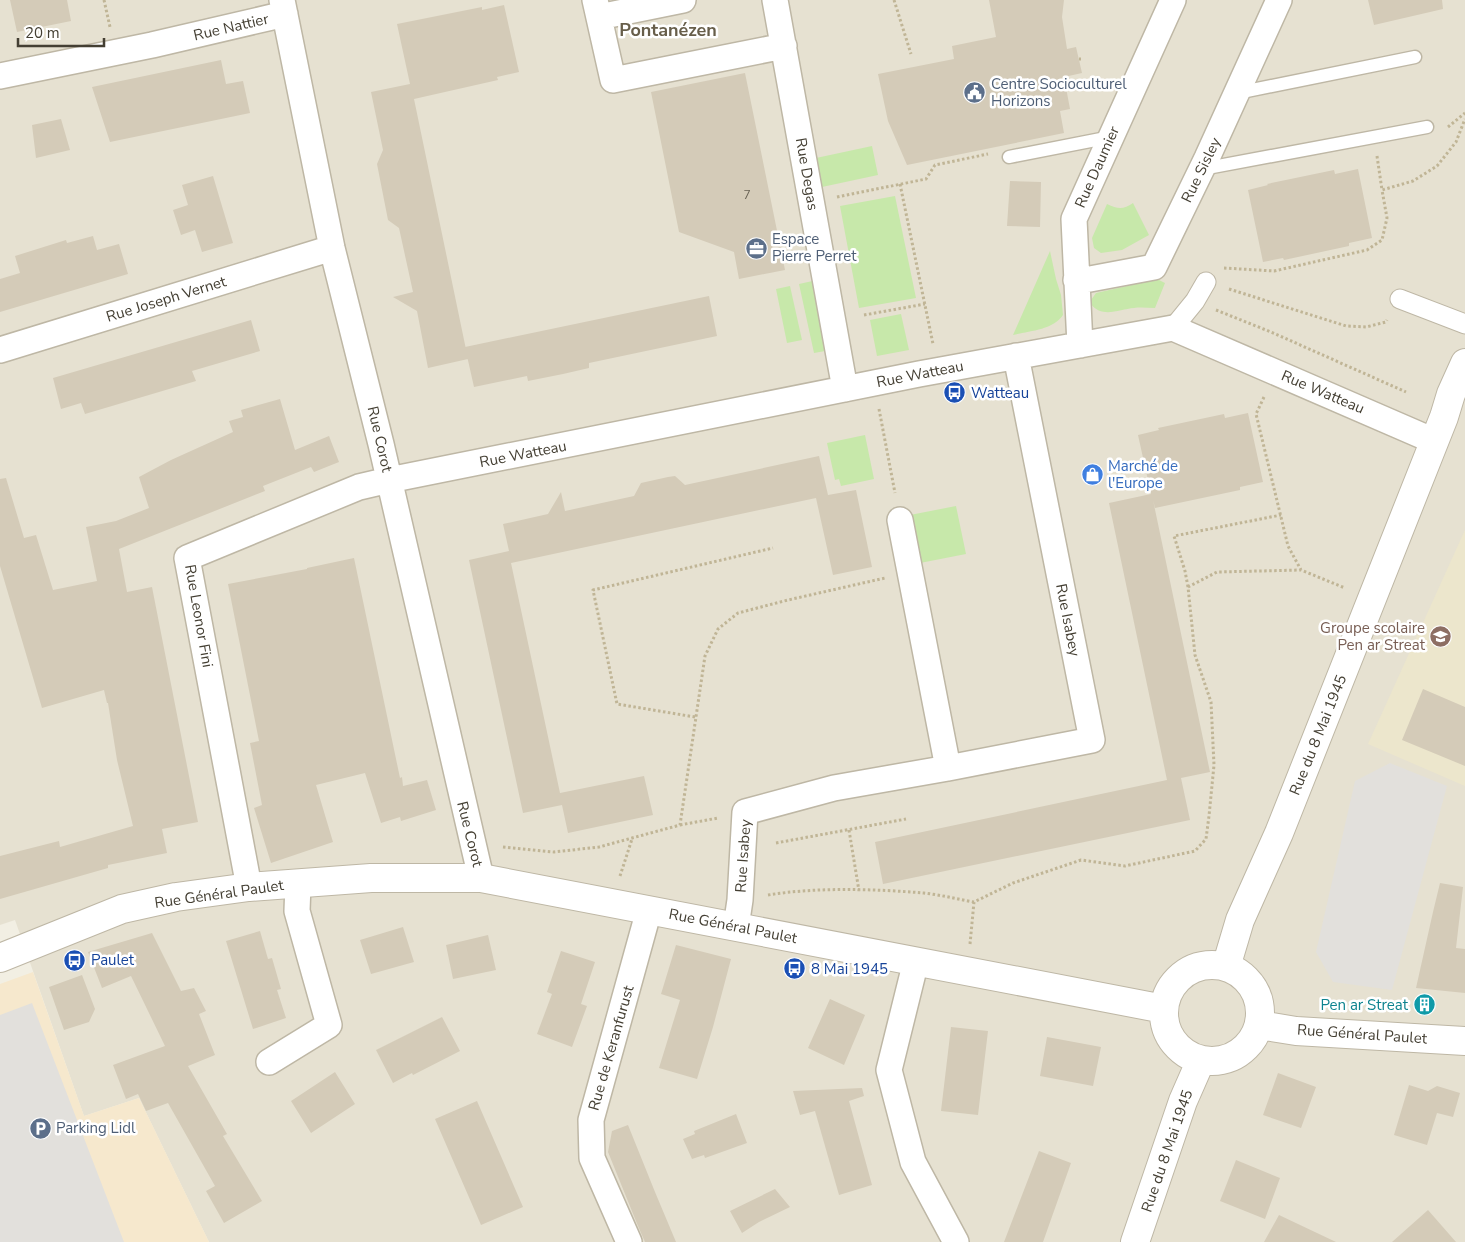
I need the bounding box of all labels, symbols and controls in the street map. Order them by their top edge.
street label: Rue Nattier [191,9,271,45]
scale bar [18,15,104,47]
district label: Pontanézen [619,18,717,42]
text: 20 m [25,23,60,43]
place label: Centre Socioculturel Horizons [991,74,1127,111]
public building icon: Centre Socioculturel Horizons [963,81,987,105]
street label: Rue Daumier [1070,122,1124,211]
street label: Rue Sisley [1177,134,1225,206]
street label: Rue Degas [791,136,823,212]
house number: 7 [743,187,751,203]
place label: Espace Pierre Perret [772,229,857,266]
office icon: Espace Pierre Perret [744,236,768,260]
street label: Rue Joseph Vernet [104,271,229,327]
street label: Rue Watteau [875,356,965,392]
street label: Rue Watteau [1278,366,1368,418]
bus stop icon: Watteau [943,381,967,405]
place label: Watteau [971,383,1029,403]
street label: Rue Corot [363,404,397,475]
street label: Rue Watteau [478,436,568,472]
place label: Marché de l'Europe [1108,456,1178,493]
shop icon: Marché de l'Europe [1080,463,1104,487]
street label: Rue Leonor Fini [180,563,218,669]
street label: Rue Isabey [1051,582,1085,658]
place label: Groupe scolaire Pen ar Streat [1320,618,1426,655]
school or university icon: Groupe scolaire Pen ar Streat [1429,625,1453,649]
street label: Rue du 8 Mai 1945 [1285,672,1351,798]
street label: Rue Corot [452,799,488,870]
street label: Rue Isabey [730,818,756,893]
street label: Rue Général Paulet [153,875,286,913]
street label: Rue Général Paulet [667,904,800,948]
bus stop icon: Paulet [63,948,87,972]
place label: Paulet [91,950,135,970]
bus stop icon: 8 Mai 1945 [783,957,807,981]
place label: 8 Mai 1945 [811,959,888,979]
street label: Rue de Keranfurust [584,982,639,1113]
building icon: Pen ar Streat [1412,993,1436,1017]
place label: Pen ar Streat [1320,995,1409,1015]
street label: Rue Général Paulet [1296,1019,1428,1049]
street label: Rue du 8 Mai 1945 [1137,1087,1197,1215]
parking icon: Parking Lidl [28,1116,52,1140]
place label: Parking Lidl [56,1118,136,1138]

